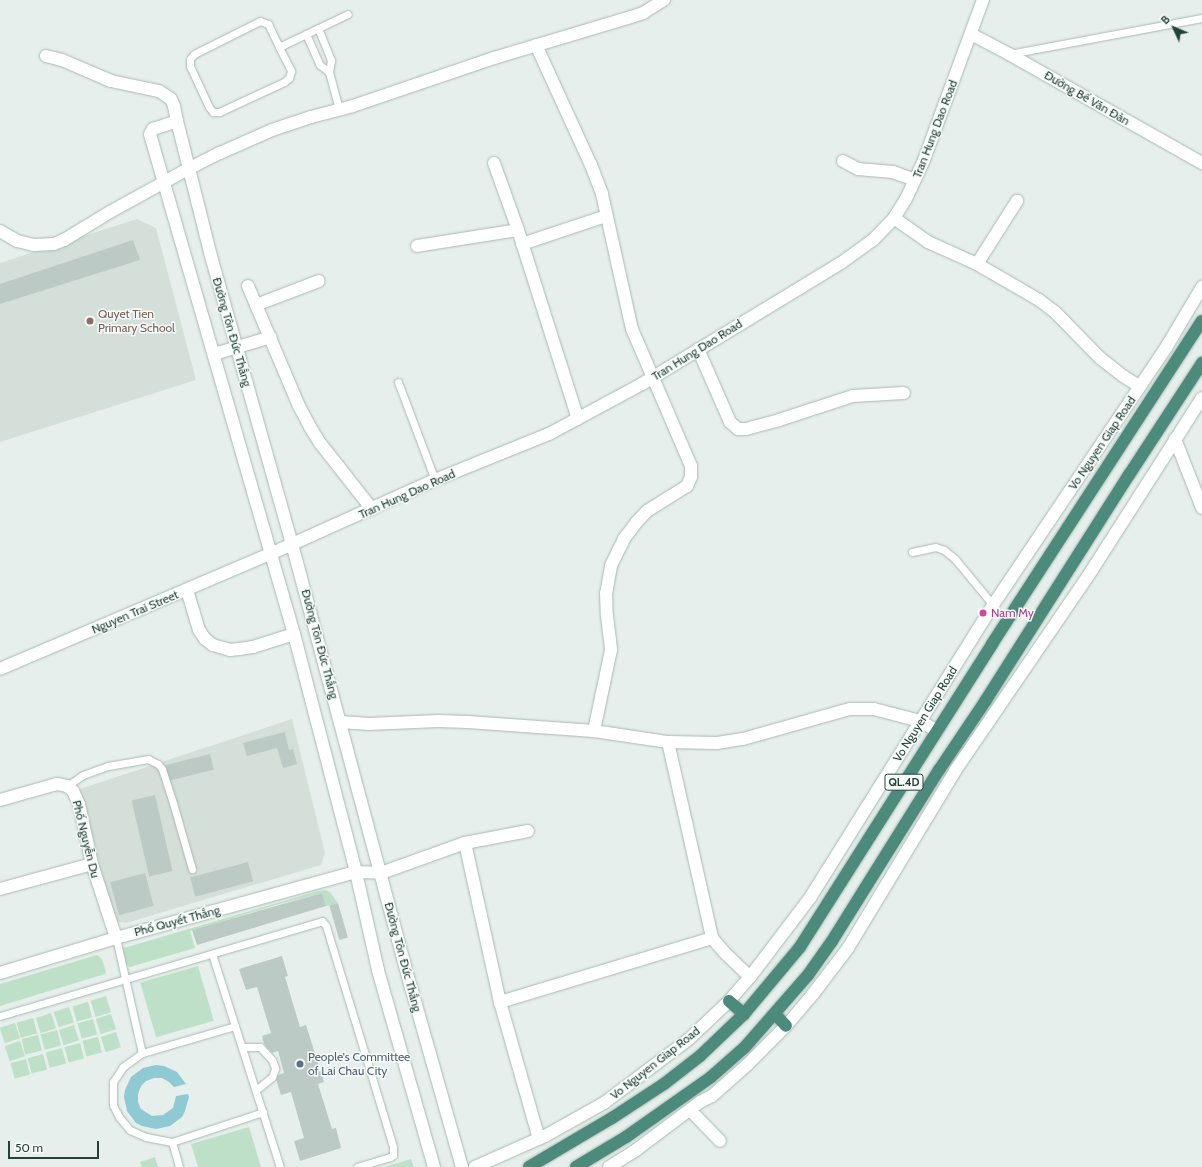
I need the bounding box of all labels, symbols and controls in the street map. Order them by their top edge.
north arrow [1154,8,1194,48]
text: B [1158,12,1173,27]
street label: Đường Bế Văn Đàn [1042,68,1132,128]
street label: Tran Hung Dao Road [910,78,960,180]
street label: Đường Tôn Đức Thắng [210,276,254,388]
place label: Quyet Tien Primary School [98,307,175,335]
marker: Quyet Tien Primary School [85,316,95,326]
street label: Tran Hung Dao Road [649,316,745,384]
street label: Vo Nguyen Giap Road [1065,394,1139,492]
street label: Tran Hung Dao Road [357,466,457,522]
street label: Nguyen Trai Street [89,587,181,637]
street label: Đường Tôn Đức Thắng [298,588,342,700]
place label: Nam My [991,606,1034,620]
marker: Nam My [978,608,988,618]
street label: Vo Nguyen Giap Road [890,664,960,764]
road number: QL.4D [884,773,924,791]
street label: Phố Nguyễn Du [69,799,103,879]
street label: Đường Tôn Đức Thắng [381,901,425,1013]
street label: Phố Quyết Thắng [133,903,221,939]
street label: Vo Nguyen Giap Road [607,1024,703,1102]
place label: People's Committee of Lai Chau City [308,1050,410,1078]
marker: People's Committee of Lai Chau City [295,1059,305,1069]
scale bar [10,1133,101,1159]
text: 50 m [15,1140,43,1155]

